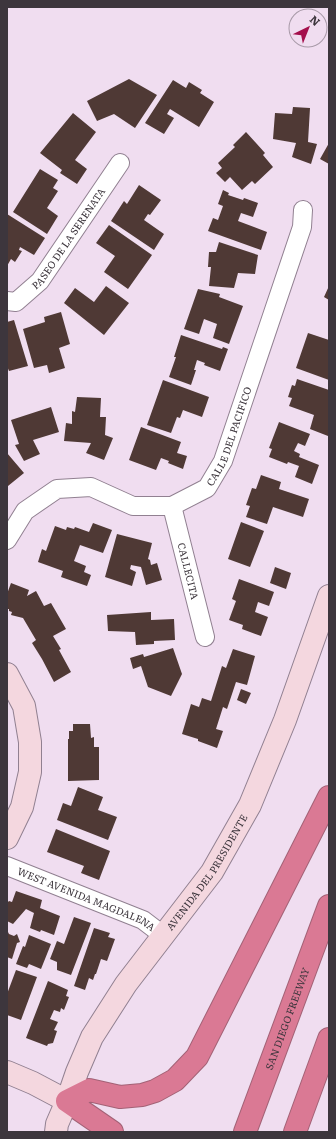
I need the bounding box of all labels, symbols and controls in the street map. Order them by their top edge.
north arrow [288,8,328,48]
text: N [307,11,324,29]
street label: PASEO DE LA SERENATA [28,184,109,292]
street label: CALLE DEL PACIFICO [202,384,255,489]
street label: CALLECITA [174,541,203,601]
street label: AVENIDA DEL PRESIDENTE [162,811,250,933]
street label: WEST AVENIDA MAGDALENA [15,863,159,934]
street label: SAN DIEGO FREEWAY [261,965,313,1072]

